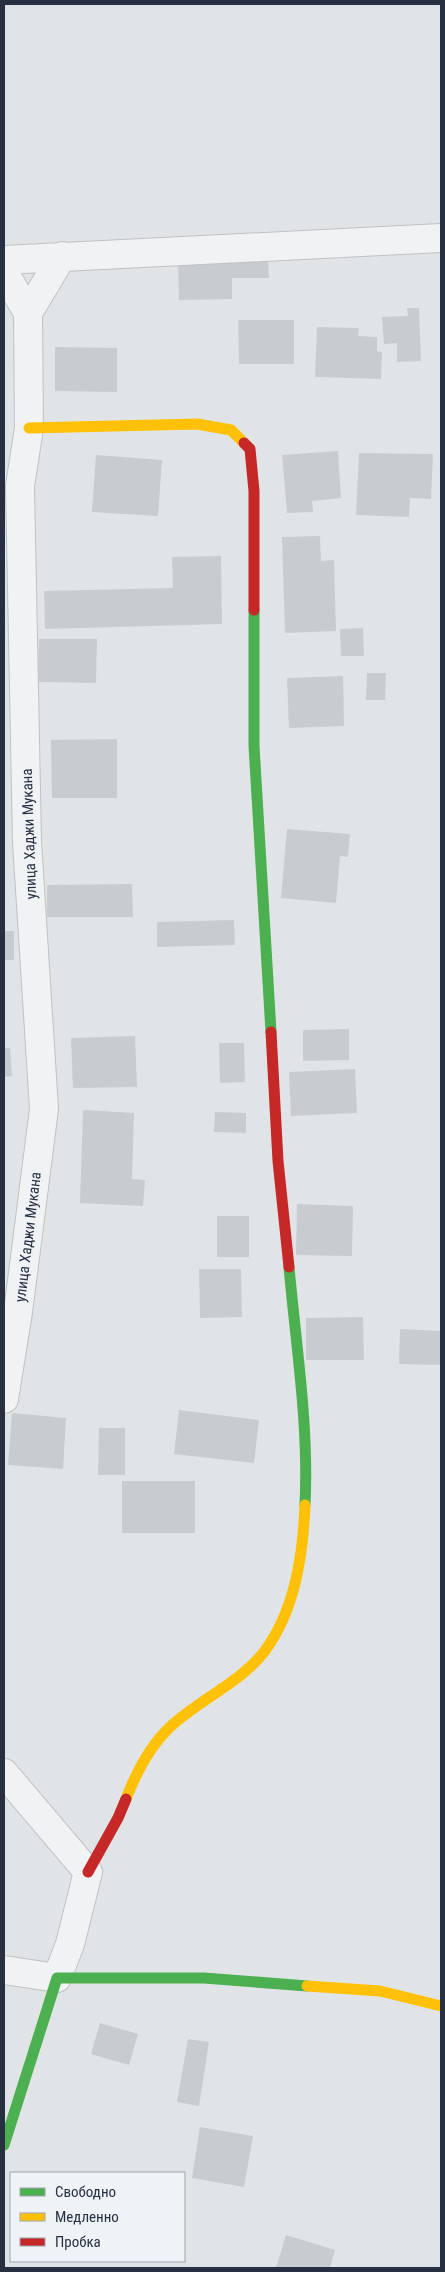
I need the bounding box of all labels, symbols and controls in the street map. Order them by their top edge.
street label: улица Хаджи Мукана [18,768,40,900]
street label: улица Хаджи Мукана [11,1171,45,1303]
legend [10,2172,185,2262]
text: Свободно [55,2183,116,2201]
text: Медленно [55,2208,119,2226]
text: Пробка [55,2233,101,2251]

